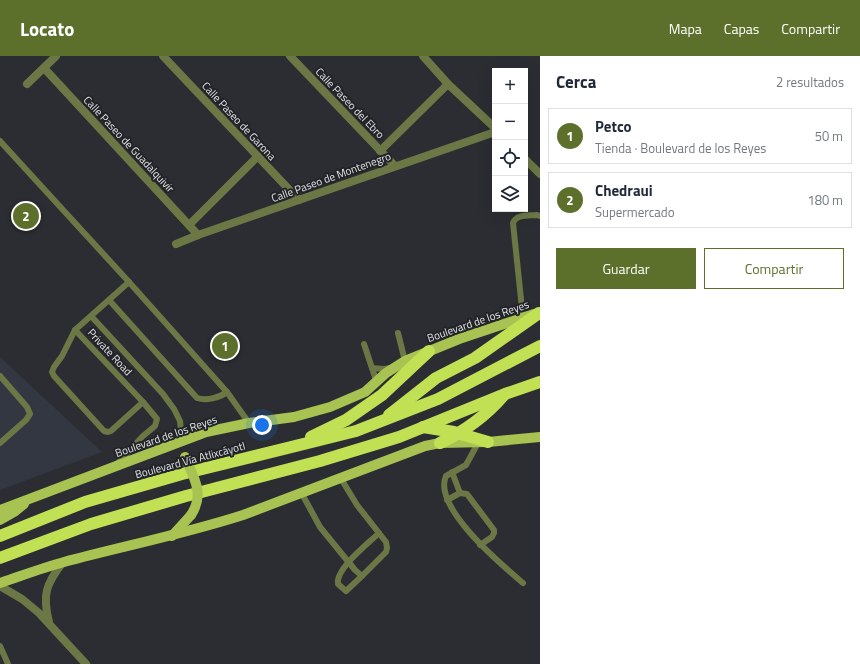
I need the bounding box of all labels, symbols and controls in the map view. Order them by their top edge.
text: Locato [20,14,74,43]
text: Mapa [669,18,702,39]
text: Capas [724,18,759,39]
text: Compartir [781,18,840,39]
street label: Calle Paseo del Ebro [312,64,388,142]
map controls [492,68,528,212]
button: + [492,68,528,104]
text: Cerca [556,69,596,95]
text: 2 resultados [776,72,844,92]
street label: Calle Paseo de Garona [198,78,280,164]
street label: Calle Paseo de Guadalquivir [80,92,178,196]
button: − [492,104,528,140]
text: Petco [595,115,632,138]
text: 1 [566,126,574,146]
text: 50 m [815,126,843,146]
text: Tienda · Boulevard de los Reyes [595,138,766,158]
button: locate [492,140,528,176]
street label: Calle Paseo de Montenegro [269,148,393,206]
button: layers [492,176,528,212]
text: Chedraui [595,179,653,202]
text: 2 [566,190,574,210]
text: 180 m [807,190,843,210]
pin: 2 [13,201,39,231]
text: Supermercado [595,202,675,222]
button: Guardar [556,248,696,289]
button: Compartir [704,248,844,289]
street label: Boulevard de los Reyes [425,296,531,346]
street label: Private Road [84,325,136,379]
pin: 1 [212,331,238,361]
street label: Boulevard de los Reyes [113,411,219,461]
your location [252,415,272,435]
street label: Boulevard Vía Atlixcáyotl [133,438,247,482]

